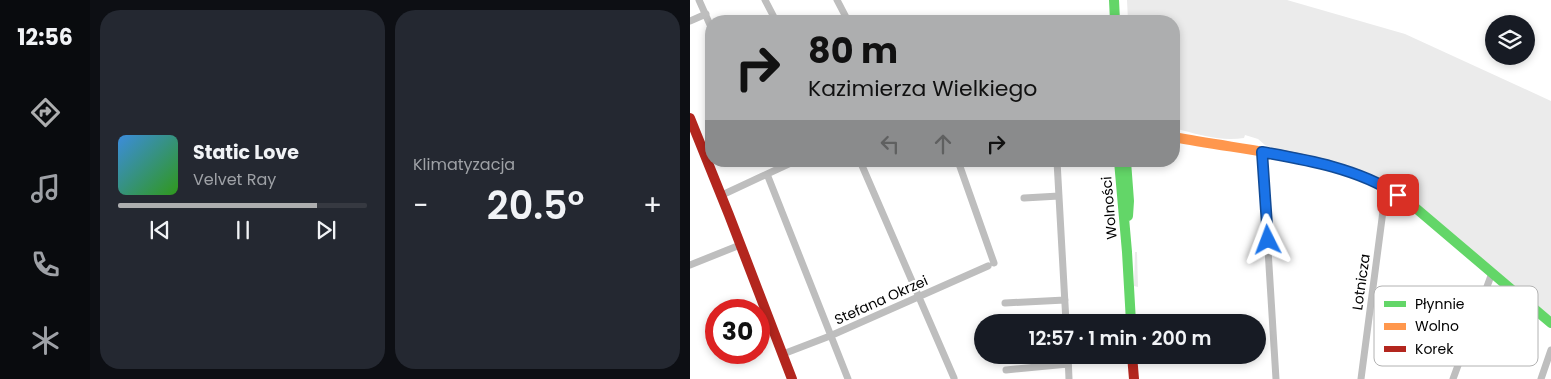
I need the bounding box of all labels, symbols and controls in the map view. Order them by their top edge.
map controls [1485,15,1535,65]
button: layers [1485,15,1535,65]
text: 12:56 [17,22,73,53]
text: 80 m [808,26,898,75]
icon: right [725,35,790,100]
text: Kazimierza Wielkiego [808,73,1037,104]
icon: directions [28,95,63,130]
icon: left [876,130,904,158]
icon: ahead [929,130,957,158]
icon: right [982,130,1010,158]
text: Static Love [193,139,299,166]
text: Klimatyzacja [413,153,515,176]
text: Velvet Ray [193,168,276,191]
icon: music [28,171,63,206]
pin [1377,174,1419,216]
street label: Wolności [1096,176,1122,240]
text: 20.5° [487,179,584,232]
icon: arrive [1384,181,1412,209]
text: − [413,186,428,225]
text: + [643,186,662,225]
position arrow [1241,213,1293,265]
icon: previous [146,216,174,244]
icon: pause [229,216,257,244]
icon: next [312,216,340,244]
icon: phone [28,247,63,282]
street label: Lotnicza [1347,252,1375,312]
street label: Stefana Okrzei [831,270,931,330]
legend [1374,286,1538,366]
text: Płynnie [1415,294,1465,314]
speed limit sign: 30 [705,299,770,364]
text: Wolno [1415,316,1459,336]
icon: climate [28,323,63,358]
text: 12:57 · 1 min · 200 m [1029,325,1211,352]
text: Korek [1415,339,1454,359]

